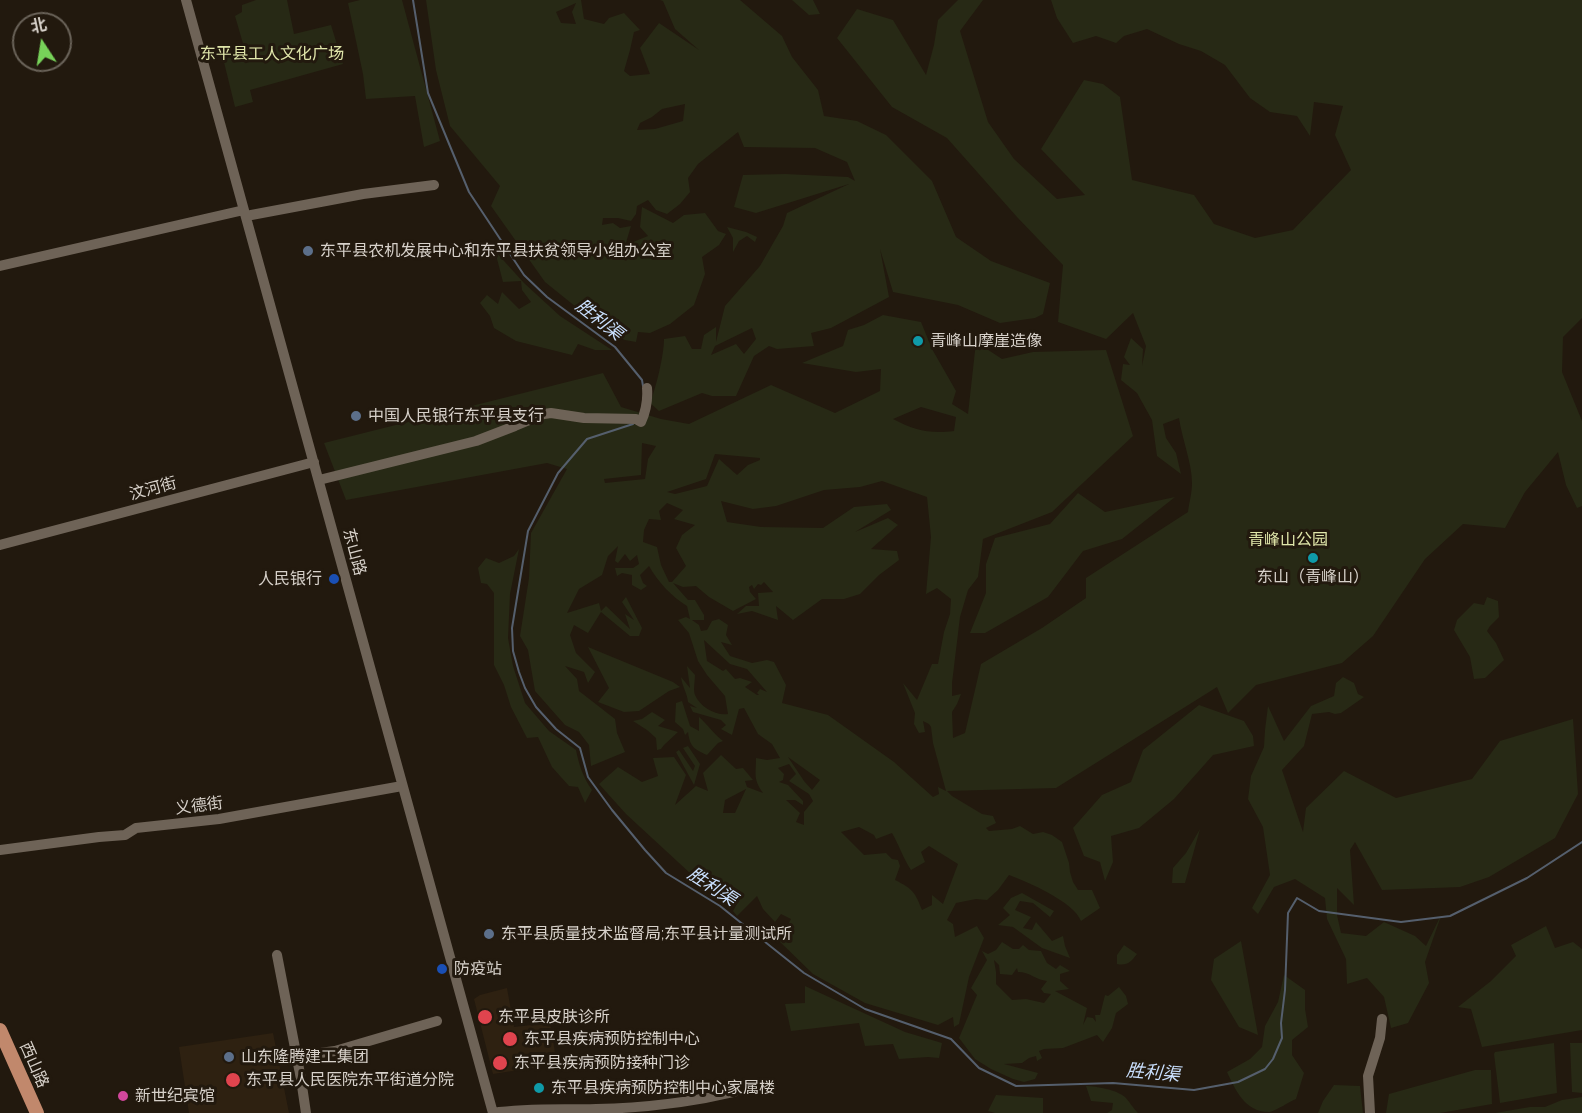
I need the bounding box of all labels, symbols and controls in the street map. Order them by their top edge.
north arrow [12,12,72,72]
text: 北 [29,15,48,37]
park label: 东平县工人文化广场 [200,44,344,64]
place label: 东平县农机发展中心和东平县扶贫领导小组办公室 [320,241,672,261]
marker: 东平县农机发展中心和东平县扶贫领导小组办公室 [301,244,315,258]
water label: 胜利渠 [571,295,627,345]
place label: 青峰山摩崖造像 [930,331,1042,351]
marker: 青峰山摩崖造像 [911,334,925,348]
place label: 中国人民银行东平县支行 [368,406,544,426]
marker: 中国人民银行东平县支行 [349,409,363,423]
street label: 汶河街 [127,474,179,504]
street label: 东山路 [339,526,369,578]
park label: 青峰山公园 [1248,530,1328,550]
marker: 东山（青峰山） [1306,551,1320,565]
place label: 东山（青峰山） [1257,567,1369,587]
place label: 人民银行 [258,569,322,589]
marker: 人民银行 [327,572,341,586]
street label: 义德街 [174,794,224,818]
water label: 胜利渠 [683,863,741,911]
place label: 东平县质量技术监督局;东平县计量测试所 [501,924,792,944]
marker: 东平县质量技术监督局;东平县计量测试所 [482,927,496,941]
place label: 防疫站 [454,959,502,979]
marker: 防疫站 [435,962,449,976]
place label: 东平县皮肤诊所 [498,1007,610,1027]
marker: 东平县皮肤诊所 [476,1008,494,1026]
place label: 东平县疾病预防控制中心 [524,1029,700,1049]
marker: 东平县疾病预防控制中心 [501,1030,519,1048]
street label: 西山路 [15,1039,53,1091]
place label: 山东隆腾建工集团 [241,1047,369,1067]
marker: 山东隆腾建工集团 [222,1050,236,1064]
place label: 东平县疾病预防接种门诊 [514,1053,690,1073]
marker: 东平县疾病预防接种门诊 [491,1054,509,1072]
water label: 胜利渠 [1125,1060,1181,1086]
place label: 东平县人民医院东平街道分院 [246,1070,454,1090]
marker: 东平县人民医院东平街道分院 [224,1071,242,1089]
place label: 东平县疾病预防控制中心家属楼 [551,1078,775,1098]
marker: 东平县疾病预防控制中心家属楼 [532,1081,546,1095]
place label: 新世纪宾馆 [135,1086,215,1106]
marker: 新世纪宾馆 [116,1089,130,1103]

